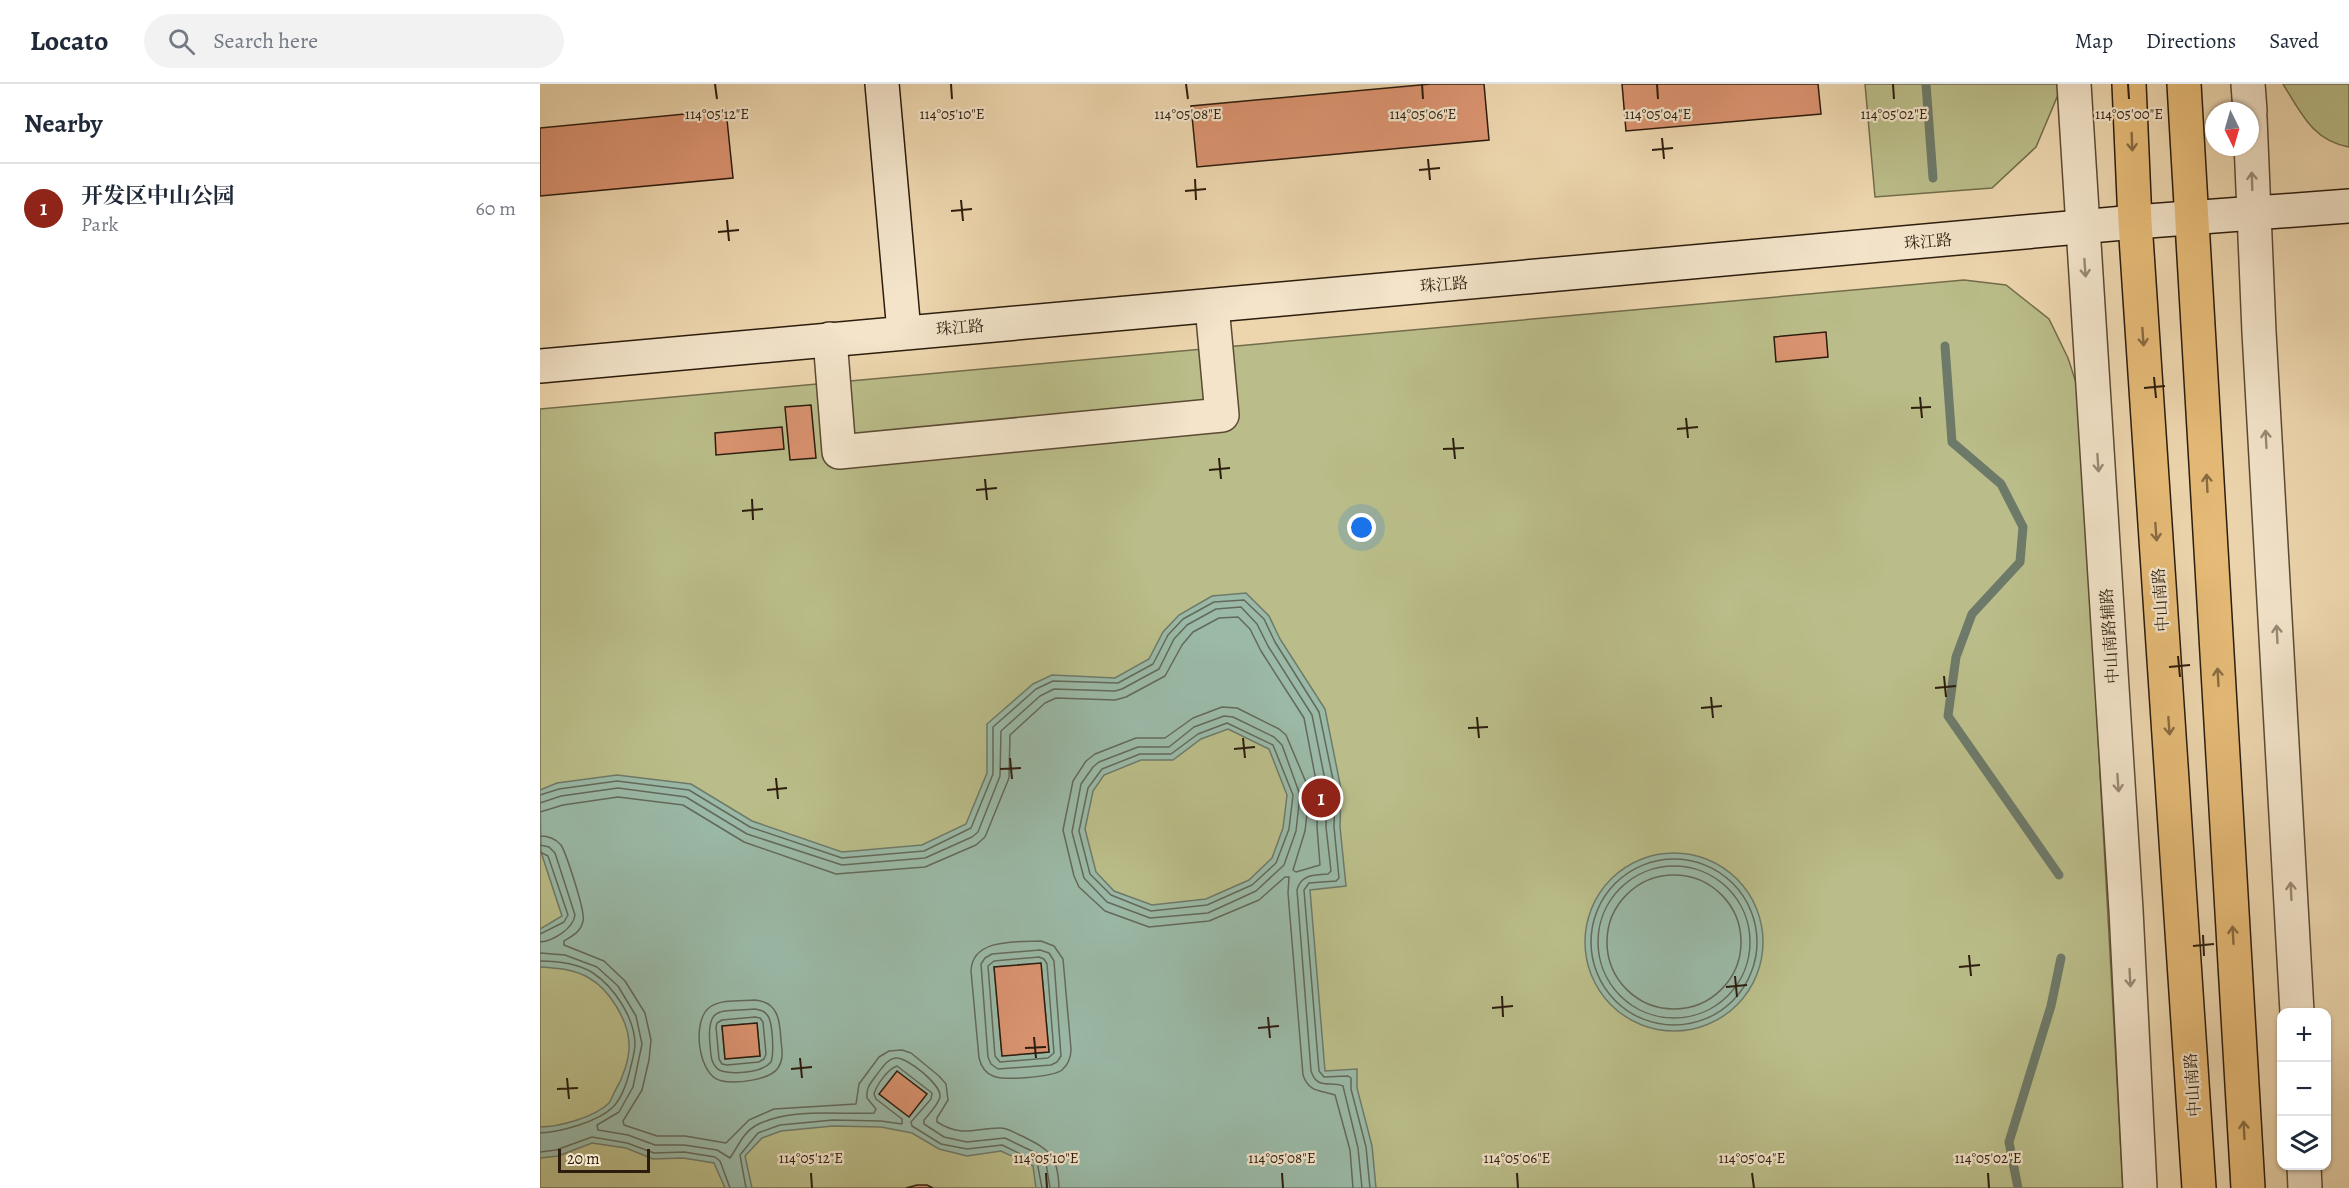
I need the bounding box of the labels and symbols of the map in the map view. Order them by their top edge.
north arrow [2205,102,2259,156]
text: 114°05'12"E [685,104,749,124]
text: 114°05'10"E [919,104,985,124]
text: 114°05'08"E [1154,104,1222,124]
text: 114°05'06"E [1390,104,1456,124]
text: 114°05'04"E [1625,104,1691,124]
text: 114°05'02"E [1860,104,1928,124]
text: 114°05'00"E [2095,104,2163,124]
one-way arrow [2126,132,2137,152]
one-way arrow [2247,172,2258,192]
street label: 珠江路 [1903,229,1953,255]
one-way arrow [2080,258,2091,278]
street label: 珠江路 [1419,272,1469,298]
street label: 珠江路 [935,315,985,341]
one-way arrow [2137,327,2148,347]
one-way arrow [2260,429,2271,449]
one-way arrow [2092,452,2103,472]
one-way arrow [2201,473,2212,493]
your location [1347,513,1376,542]
one-way arrow [2150,521,2161,541]
street label: 中山南路 [2148,567,2174,633]
street label: 中山南路辅路 [2096,587,2124,685]
one-way arrow [2271,624,2282,644]
one-way arrow [2212,668,2223,688]
one-way arrow [2163,716,2174,736]
one-way arrow [2113,773,2124,793]
pin: 1 [1302,776,1340,820]
one-way arrow [2286,882,2297,902]
one-way arrow [2227,925,2238,945]
one-way arrow [2124,967,2135,987]
street label: 中山南路 [2180,1052,2206,1118]
one-way arrow [2239,1120,2250,1140]
scale bar [558,1146,650,1174]
text: 114°05'12"E [779,1148,843,1168]
text: 114°05'10"E [1013,1148,1079,1168]
text: 114°05'08"E [1248,1148,1316,1168]
text: 114°05'06"E [1484,1148,1550,1168]
text: 114°05'04"E [1719,1148,1785,1168]
text: 114°05'02"E [1954,1148,2022,1168]

